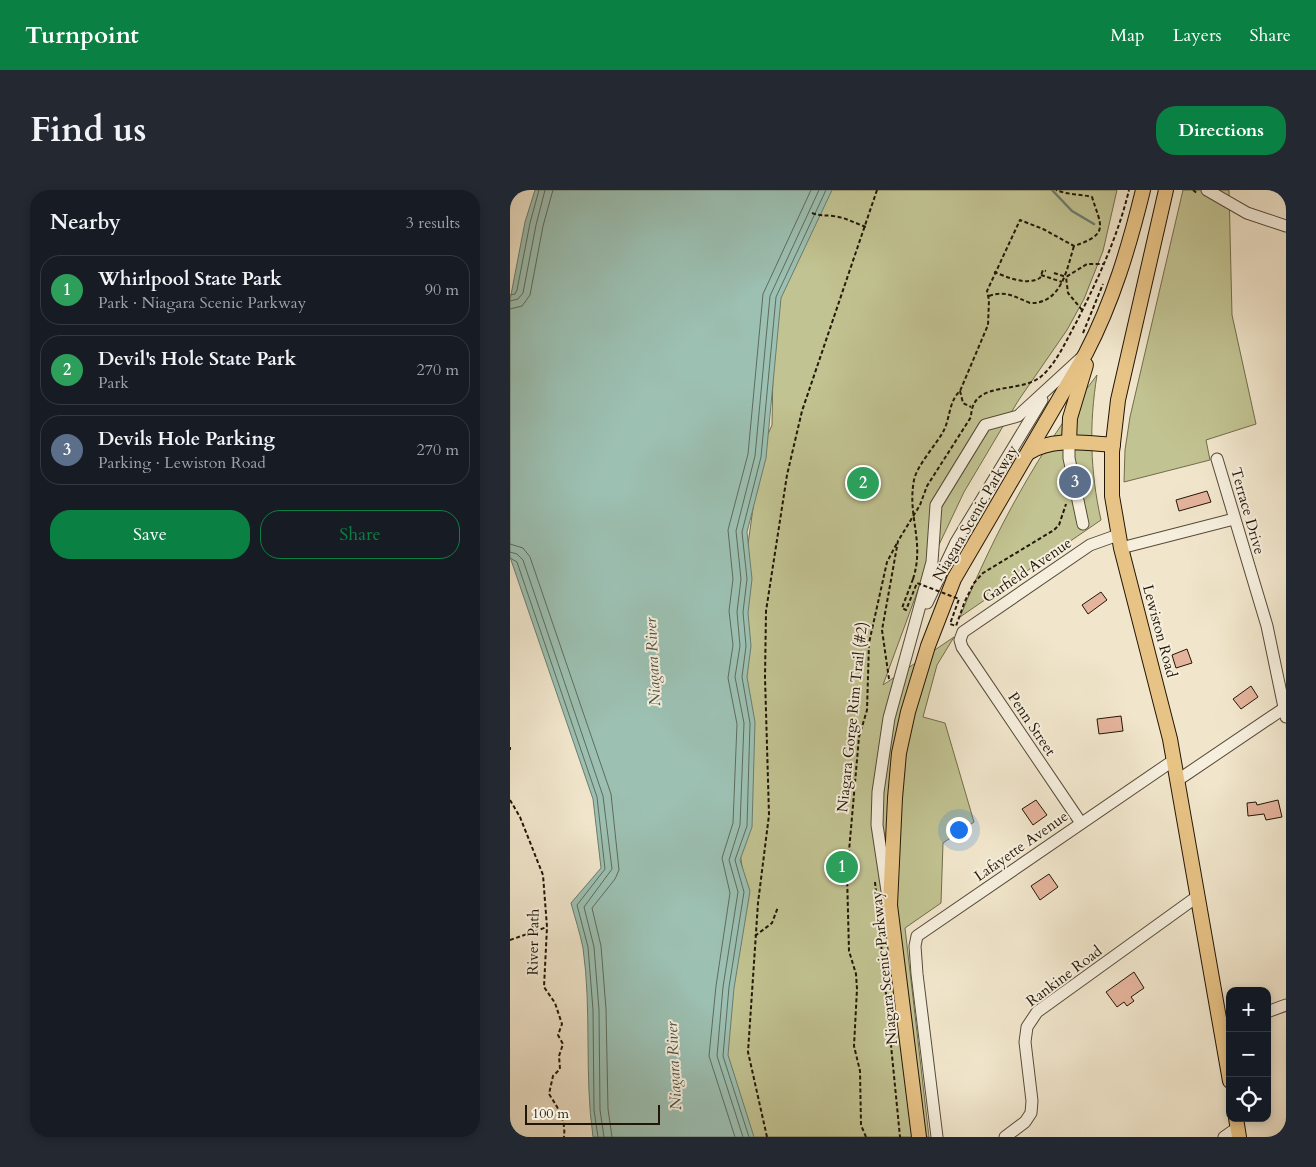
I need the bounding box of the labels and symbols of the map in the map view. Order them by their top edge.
street label: Niagara Scenic Parkway [928,441,1022,585]
pin: 3 [1059,463,1091,501]
pin: 2 [847,464,879,502]
street label: Terrace Drive [1226,465,1270,557]
street label: Garfield Avenue [978,533,1076,607]
street label: Lewiston Road [1138,582,1182,680]
water label: Niagara River [640,616,666,707]
street label: Niagara Gorge Rim Trail (#2) [832,621,872,813]
street label: Penn Street [1003,688,1061,760]
street label: Lafayette Avenue [970,806,1072,886]
your location [946,817,972,843]
pin: 1 [826,848,858,886]
street label: Niagara Scenic Parkway [866,890,902,1046]
street label: River Path [522,908,544,976]
street label: Rankine Road [1022,941,1106,1011]
water label: Niagara River [661,1020,687,1111]
scale bar [525,1102,660,1125]

